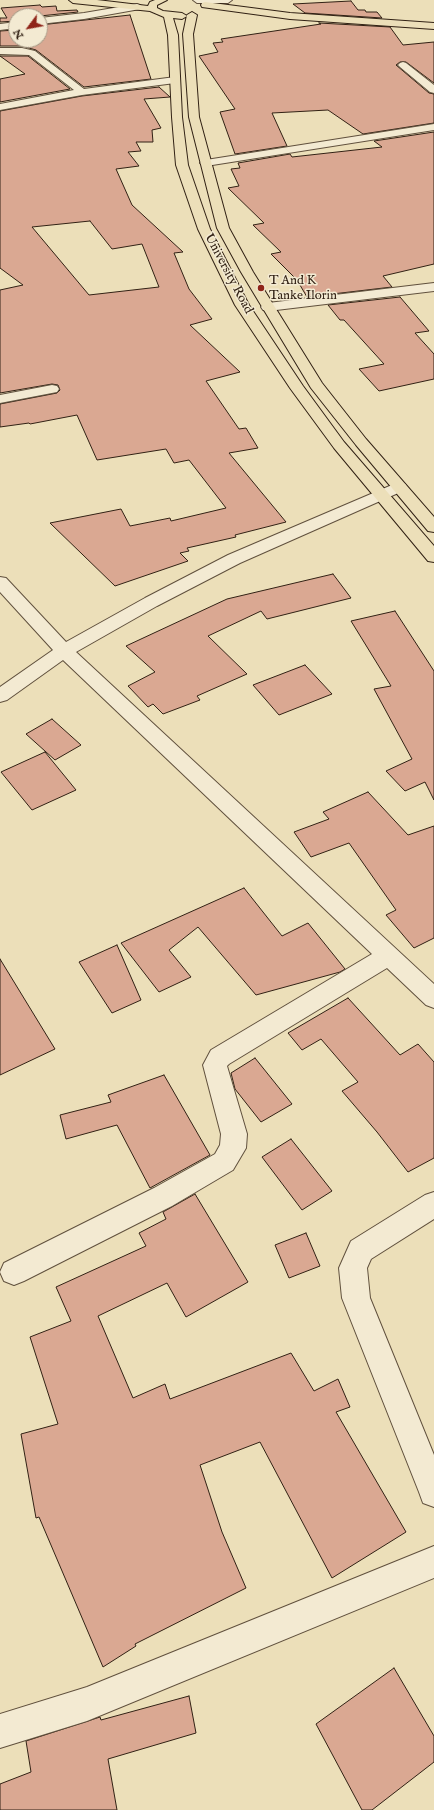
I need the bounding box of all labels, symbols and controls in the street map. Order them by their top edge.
north arrow [8,8,48,48]
text: N [10,26,27,42]
street label: University Road [200,231,256,317]
place label: T And K Tanke Ilorin [269,273,337,304]
marker: T And K Tanke Ilorin [256,283,266,293]

